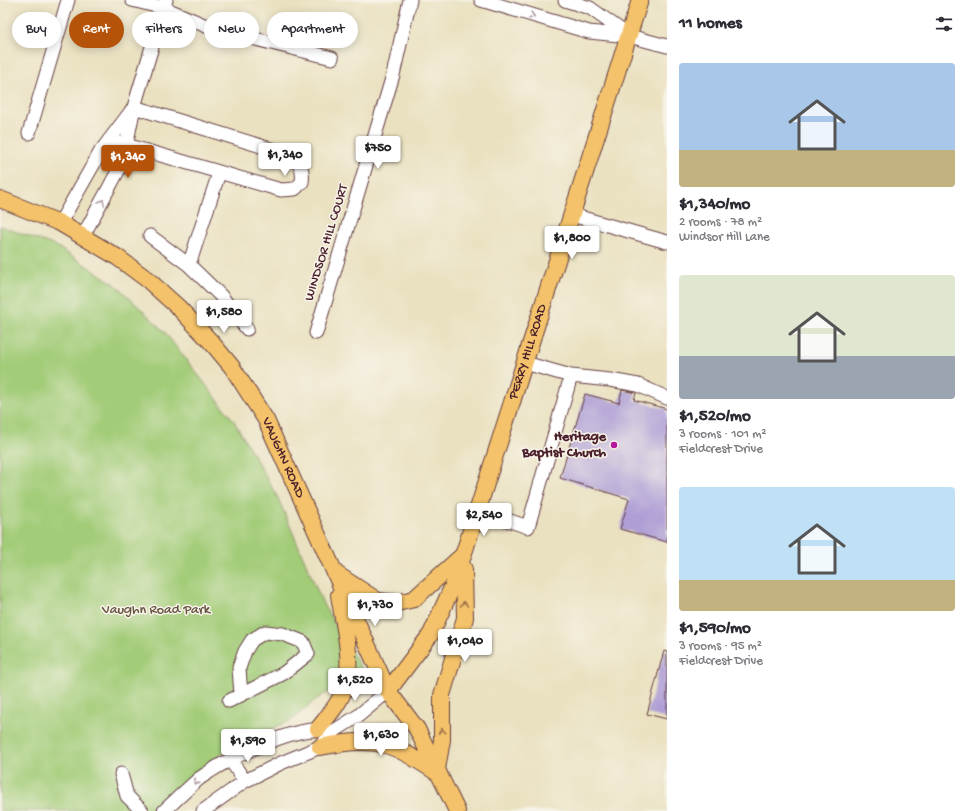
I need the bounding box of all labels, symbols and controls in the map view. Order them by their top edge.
one-way arrow [528,11,535,20]
chip: Buy [12,12,61,48]
chip: Rent [69,12,124,48]
chip: Filters [132,12,196,48]
chip: New [204,12,259,48]
chip: Apartment [267,12,358,48]
icon: filters [933,13,955,35]
text: 11 homes [679,14,742,34]
icon: home [781,89,853,161]
pin: $750 [354,136,402,170]
text: $750 [365,141,391,156]
pin: $1,340 [252,143,318,177]
pin: $1,340 [95,145,161,179]
text: $1,340 [267,148,303,163]
text: $1,340 [110,150,146,165]
street label: WINDSOR HILL COURT [301,182,353,303]
text: $1,340/mo [679,195,750,215]
one-way arrow [97,198,104,206]
text: 2 rooms · 78 m² [679,215,762,230]
pin: $1,800 [539,226,605,260]
text: Windsor Hill Lane [679,230,770,245]
text: $1,800 [553,231,591,246]
pin: $1,580 [191,300,257,334]
street label: PERRY HILL ROAD [504,301,551,403]
icon: home [781,301,853,373]
text: $1,580 [206,305,242,320]
text: $1,520/mo [679,407,751,427]
street label: VAUGHN ROAD [257,414,309,501]
text: 3 rooms · 101 m² [679,427,767,442]
place label: Heritage Baptist Church [521,429,607,462]
marker: Heritage Baptist Church [609,440,619,450]
text: Fieldcrest Drive [679,442,763,457]
pin: $2,540 [451,503,517,537]
text: $2,540 [466,508,502,523]
icon: home [781,513,853,585]
pin: $1,730 [342,593,408,627]
text: $1,730 [357,598,393,613]
one-way arrow [460,601,468,607]
park label: Vaughn Road Park [101,602,212,619]
text: $1,590/mo [679,619,751,639]
pin: $1,040 [432,629,498,663]
text: $1,040 [447,634,483,649]
text: 3 rooms · 95 m² [679,639,762,654]
text: Fieldcrest Drive [679,654,763,669]
pin: $1,520 [322,668,388,702]
text: $1,520 [337,673,373,688]
pin: $1,630 [348,723,414,757]
text: $1,630 [363,728,399,743]
one-way arrow [438,728,446,734]
pin: $1,590 [215,729,281,763]
text: $1,590 [230,734,266,749]
one-way arrow [193,778,201,785]

